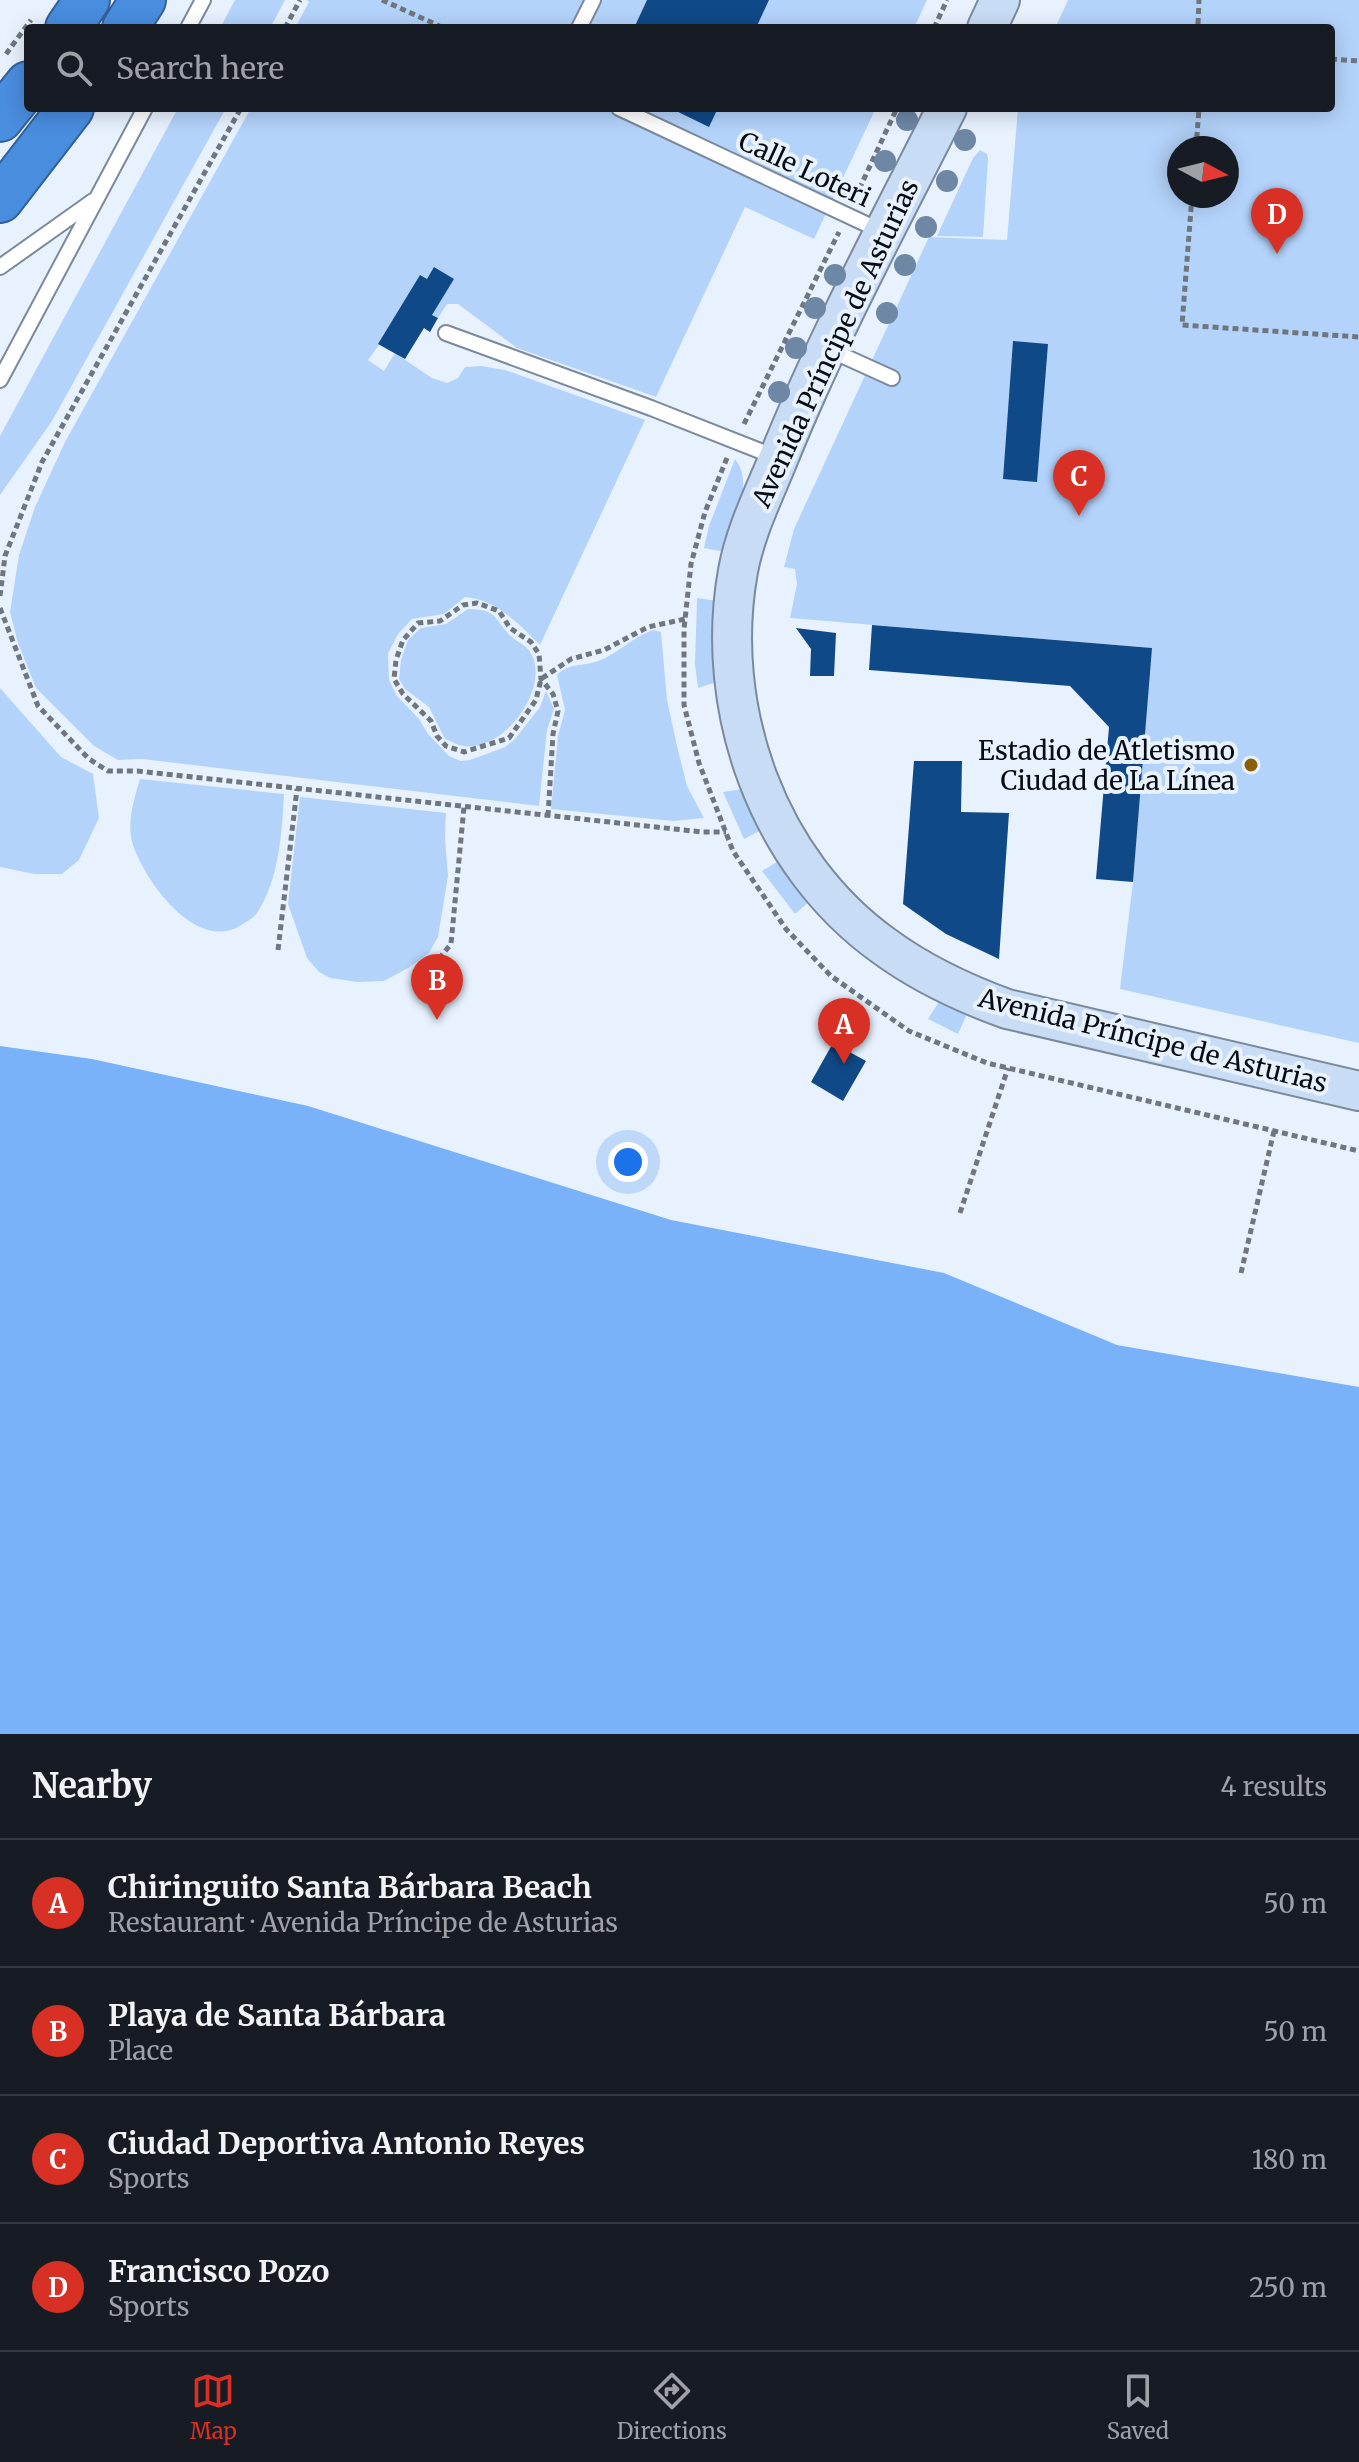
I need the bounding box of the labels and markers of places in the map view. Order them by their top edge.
pin: D [1251,188,1303,254]
pin: C [1053,450,1105,516]
place label: Estadio de Atletismo Ciudad de La Línea [978,734,1235,797]
marker: Estadio de Atletismo Ciudad de La Línea [1242,756,1260,774]
pin: B [411,954,463,1020]
pin: A [818,998,870,1064]

